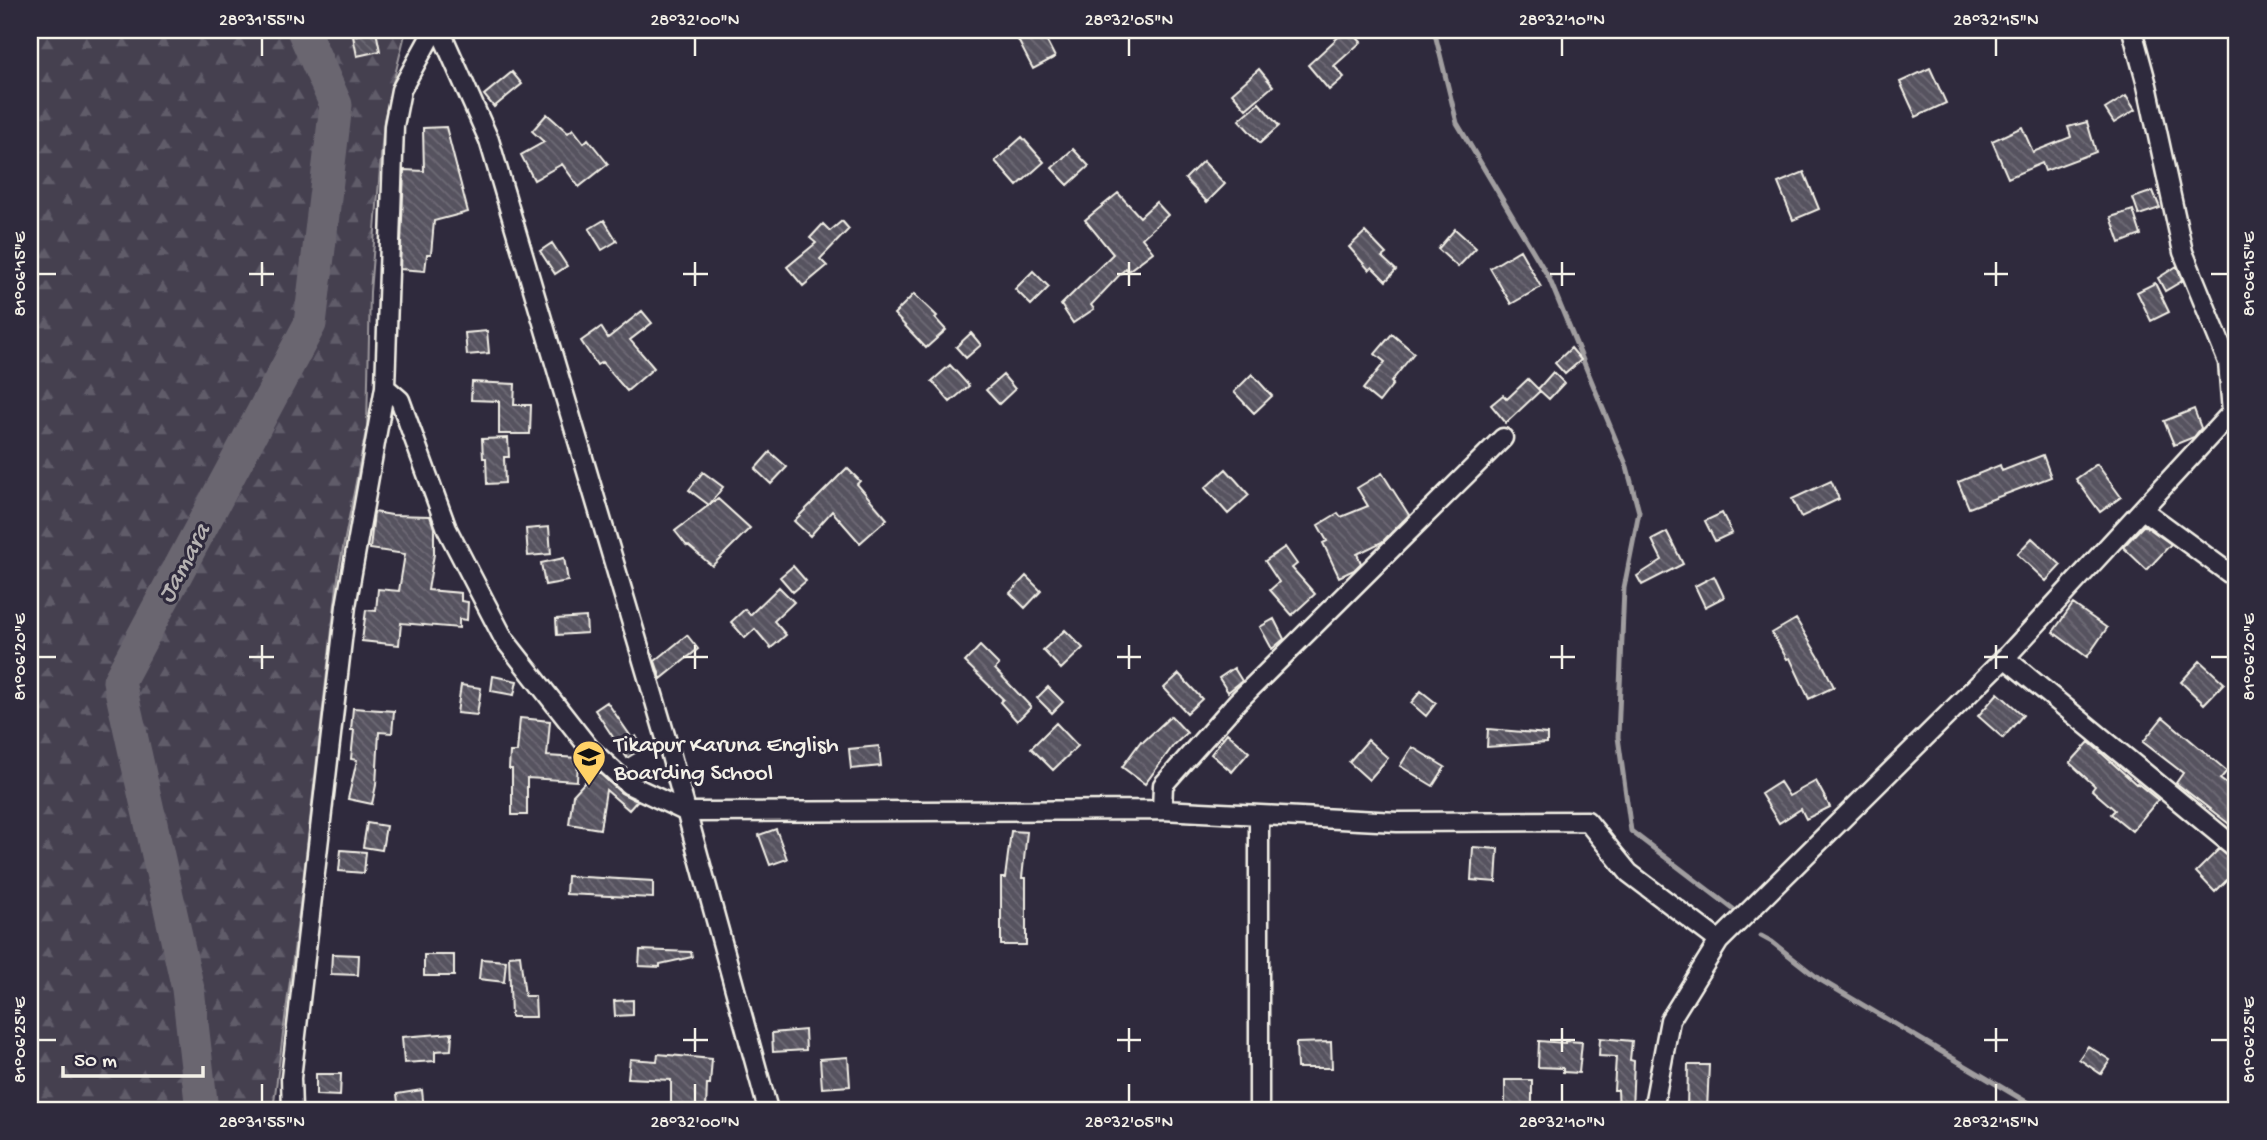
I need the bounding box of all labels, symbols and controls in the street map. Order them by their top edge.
text: 28°31'55"N [219,11,305,32]
text: 28°32'00"N [650,11,740,32]
text: 28°32'05"N [1085,11,1173,32]
text: 28°32'10"N [1519,11,1605,32]
text: 28°32'15"N [1953,11,2039,32]
text: 81°06'15"E [11,231,32,316]
text: 81°06'15"E [2240,231,2261,316]
water label: Jamara [152,518,220,609]
text: 81°06'20"E [11,613,32,700]
text: 81°06'20"E [2240,613,2261,700]
place label: Tikapur Karuna English Boarding School [612,732,839,789]
school or university icon: Tikapur Karuna English Boarding School [570,738,608,787]
text: 81°06'25"E [11,996,32,1083]
text: 81°06'25"E [2240,996,2261,1083]
scale bar [63,1035,203,1079]
text: 50 m [74,1050,117,1075]
text: 28°31'55"N [219,1113,305,1134]
text: 28°32'00"N [650,1113,740,1134]
text: 28°32'05"N [1085,1113,1173,1134]
text: 28°32'10"N [1519,1113,1605,1134]
text: 28°32'15"N [1953,1113,2039,1134]

